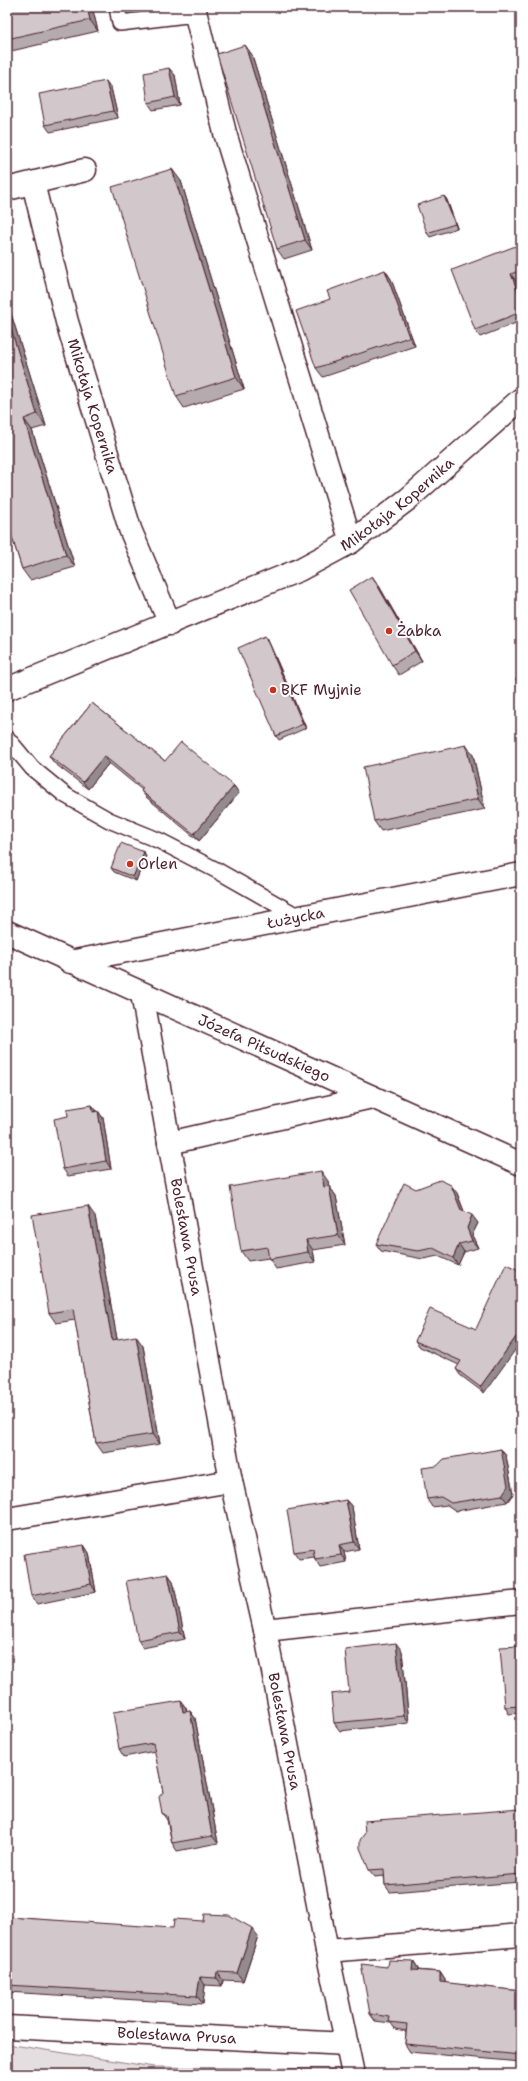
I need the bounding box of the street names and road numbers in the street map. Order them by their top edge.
street label: Mikołaja Kopernika [63,336,123,477]
street label: Mikołaja Kopernika [337,452,459,556]
street label: Łużycka [264,902,327,934]
street label: Józefa Piłsudskiego [195,1009,333,1087]
street label: Bolesława Prusa [166,1177,207,1298]
street label: Bolesława Prusa [263,1671,306,1792]
street label: Bolesława Prusa [117,2023,237,2048]

